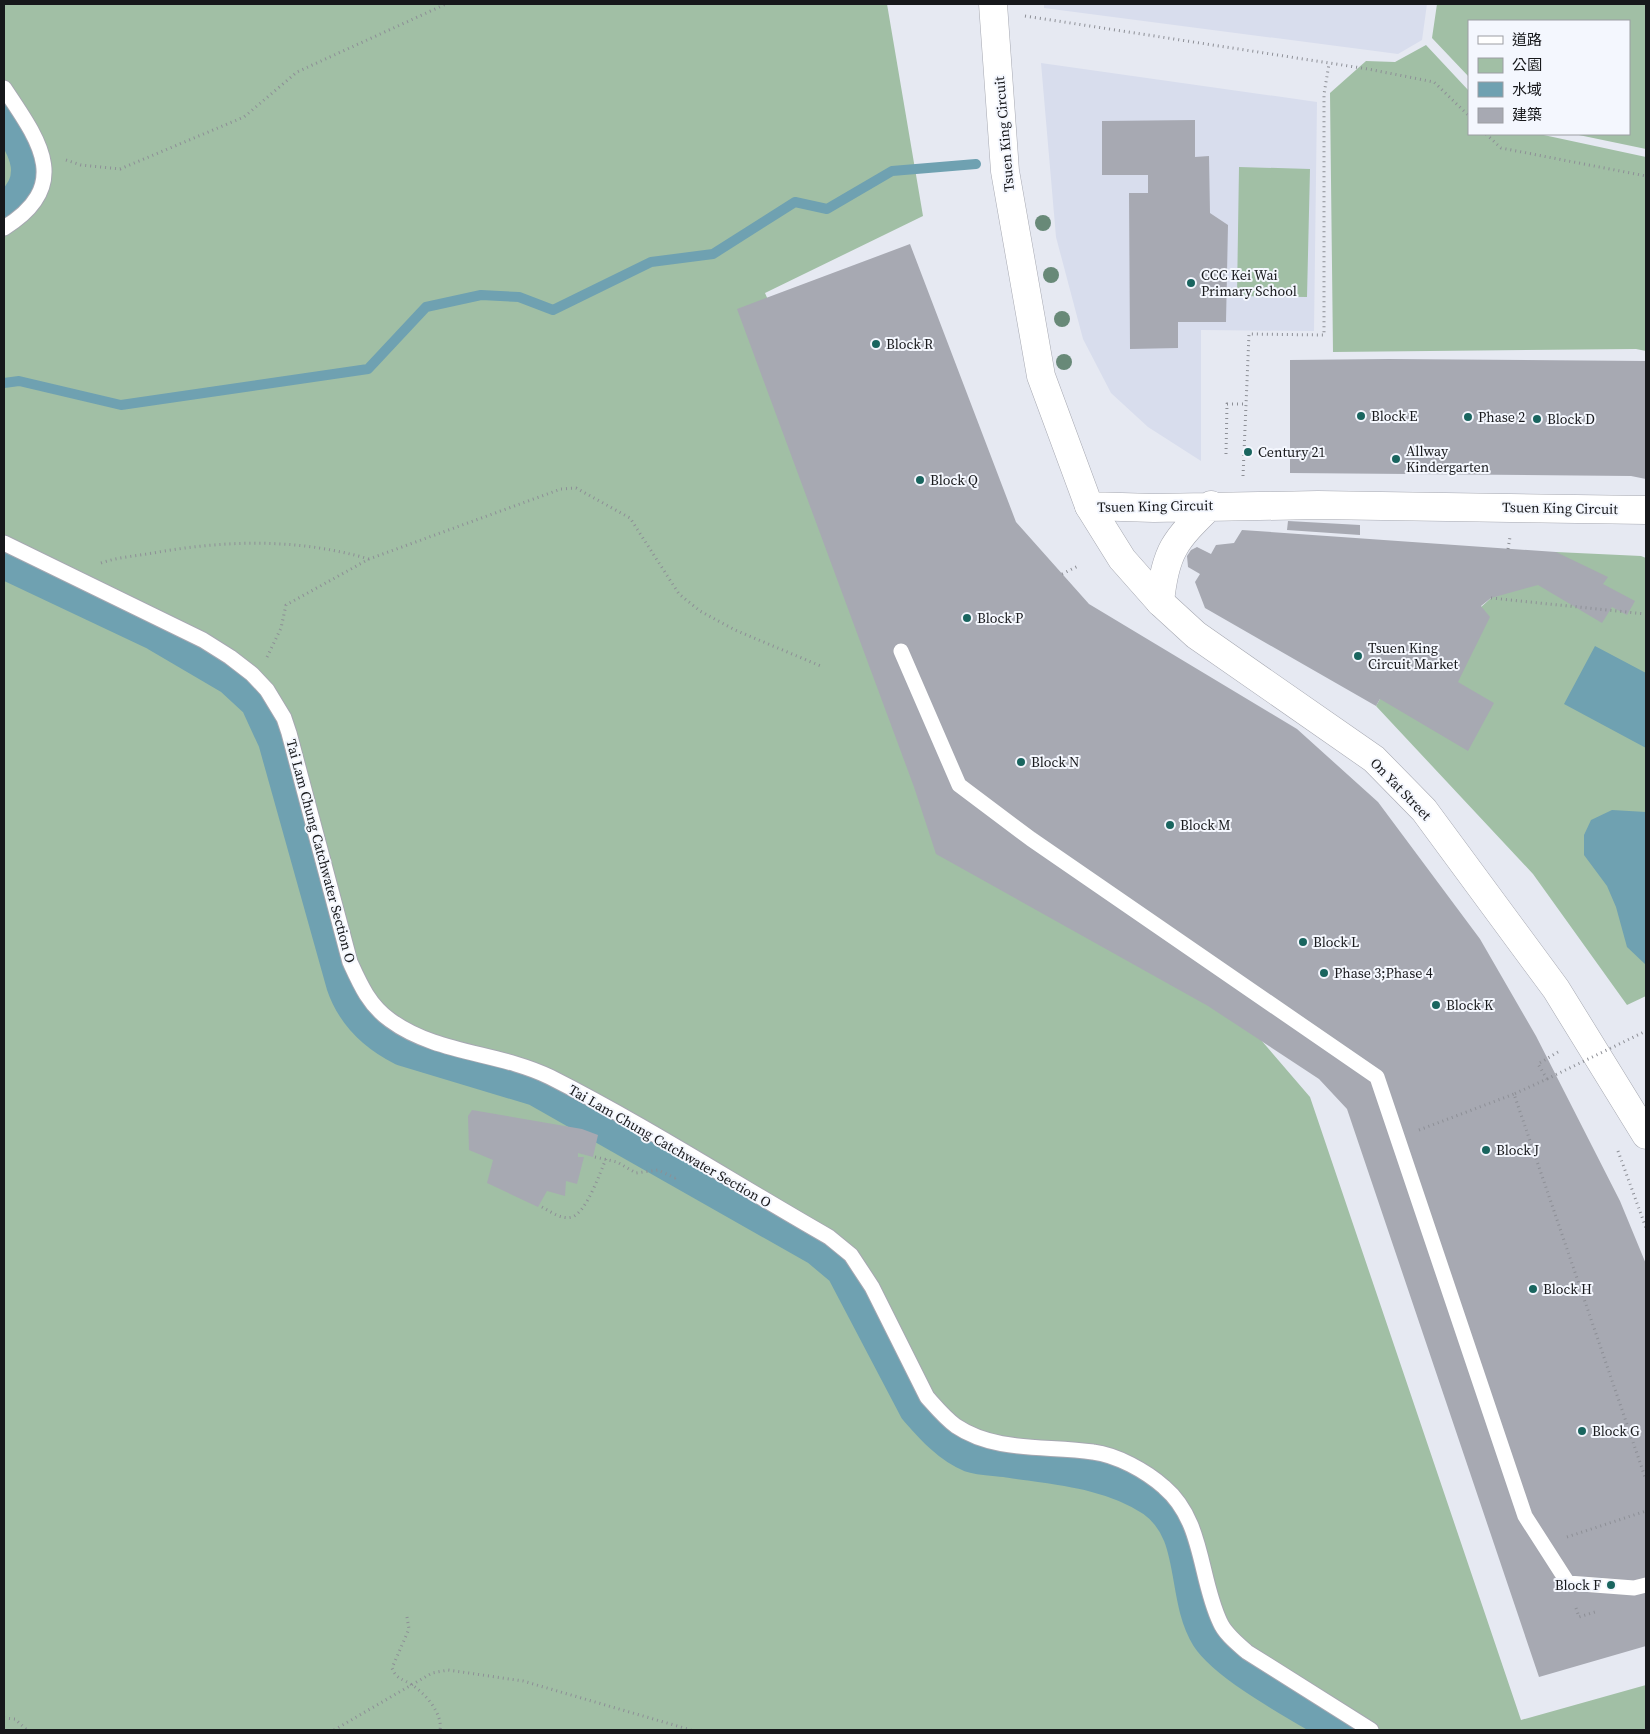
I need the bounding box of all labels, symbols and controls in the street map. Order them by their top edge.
legend [1468,20,1630,135]
text: 道路 [1512,29,1542,50]
text: 公園 [1512,54,1542,75]
street label: Tsuen King Circuit [989,75,1019,193]
text: 水域 [1512,79,1542,100]
text: 建築 [1512,104,1542,125]
place label: CCC Kei Wai Primary School [1201,265,1297,301]
marker: CCC Kei Wai Primary School [1185,277,1197,289]
place label: Block R [886,334,933,354]
marker: Block R [870,338,882,350]
place label: Block E [1371,406,1418,426]
place label: Phase 2 [1478,407,1525,427]
place label: Block D [1547,409,1595,429]
marker: Block E [1355,410,1367,422]
marker: Phase 2 [1462,411,1474,423]
marker: Block D [1531,413,1543,425]
place label: Allway Kindergarten [1406,441,1490,477]
place label: Century 21 [1258,442,1326,462]
marker: Century 21 [1242,446,1254,458]
marker: Allway Kindergarten [1390,453,1402,465]
place label: Block Q [930,470,978,490]
marker: Block Q [914,474,926,486]
street label: Tsuen King Circuit [1097,495,1213,517]
street label: Tsuen King Circuit [1502,497,1618,519]
place label: Block P [977,608,1023,628]
marker: Block P [961,612,973,624]
place label: Tsuen King Circuit Market [1368,638,1458,674]
marker: Tsuen King Circuit Market [1352,650,1364,662]
street label: Tai Lam Chung Catchwater Section O [281,737,361,965]
place label: Block N [1031,752,1079,772]
street label: On Yat Street [1366,753,1436,825]
marker: Block N [1015,756,1027,768]
place label: Block M [1180,815,1231,835]
marker: Block M [1164,819,1176,831]
place label: Block L [1313,932,1359,952]
marker: Block L [1297,936,1309,948]
place label: Phase 3;Phase 4 [1334,963,1433,983]
marker: Phase 3;Phase 4 [1318,967,1330,979]
place label: Block K [1446,995,1494,1015]
marker: Block K [1430,999,1442,1011]
street label: Tai Lam Chung Catchwater Section O [565,1080,775,1212]
place label: Block J [1496,1140,1539,1160]
marker: Block J [1480,1144,1492,1156]
place label: Block H [1543,1279,1592,1299]
marker: Block H [1527,1283,1539,1295]
place label: Block G [1592,1421,1640,1441]
marker: Block G [1576,1425,1588,1437]
place label: Block F [1555,1575,1601,1595]
marker: Block F [1605,1579,1617,1591]

